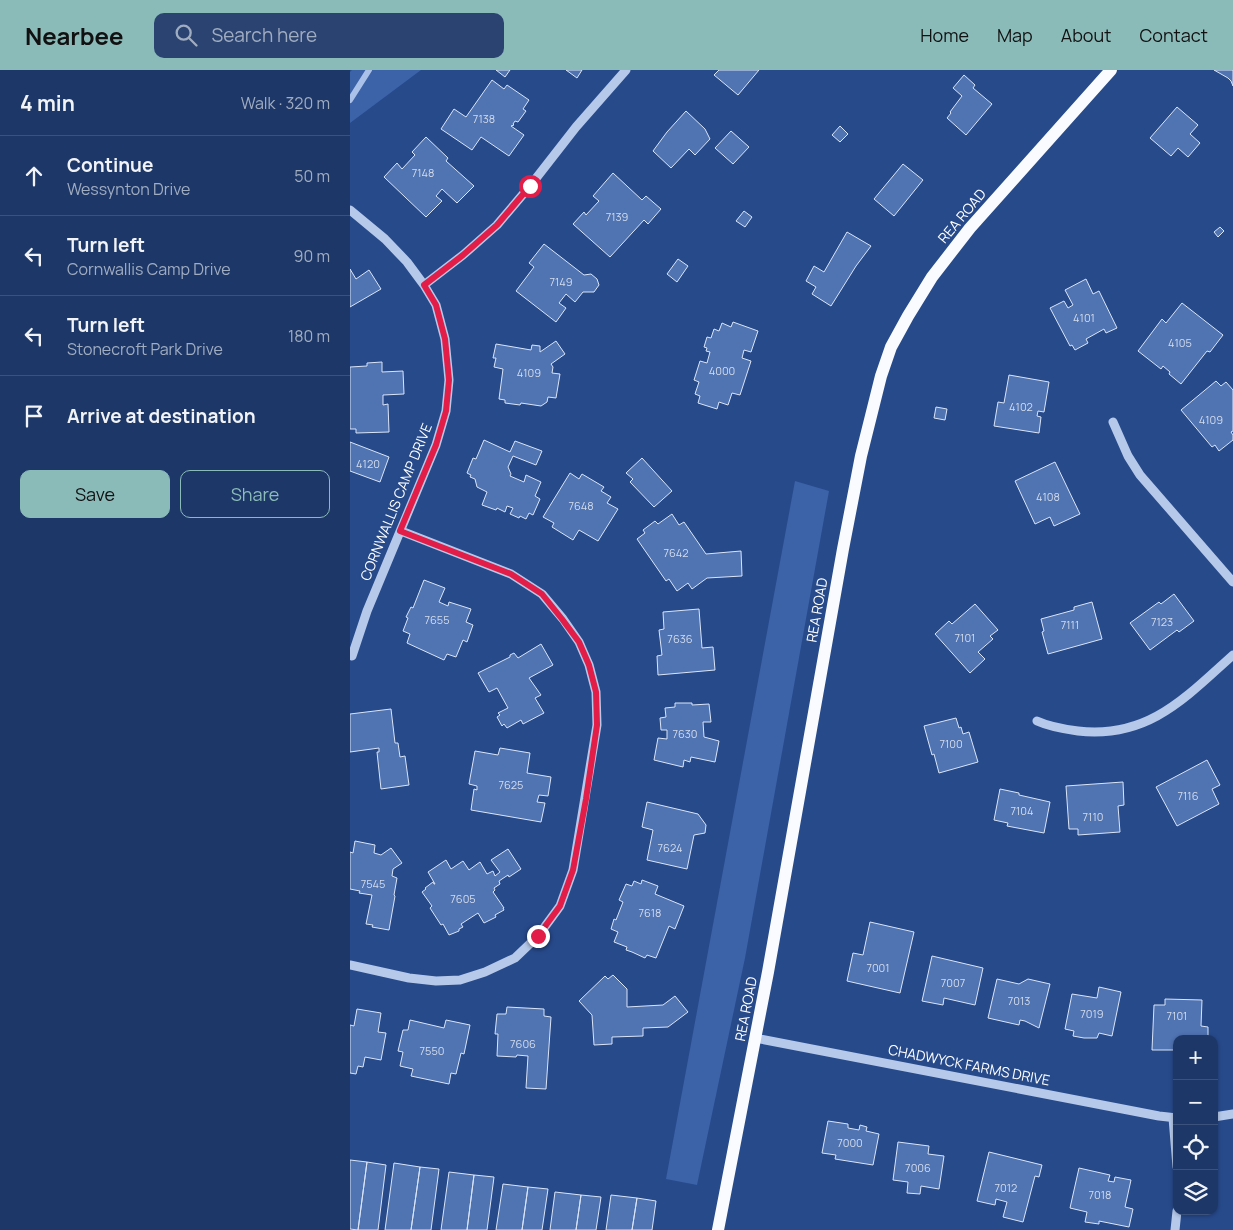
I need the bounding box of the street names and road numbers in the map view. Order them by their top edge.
street label: REA ROAD [933,185,990,247]
street label: CORNWALLIS CAMP DRIVE [355,420,436,583]
street label: REA ROAD [801,576,832,644]
street label: REA ROAD [730,975,761,1043]
street label: CHADWYCK FARMS DRIVE [887,1040,1052,1090]

